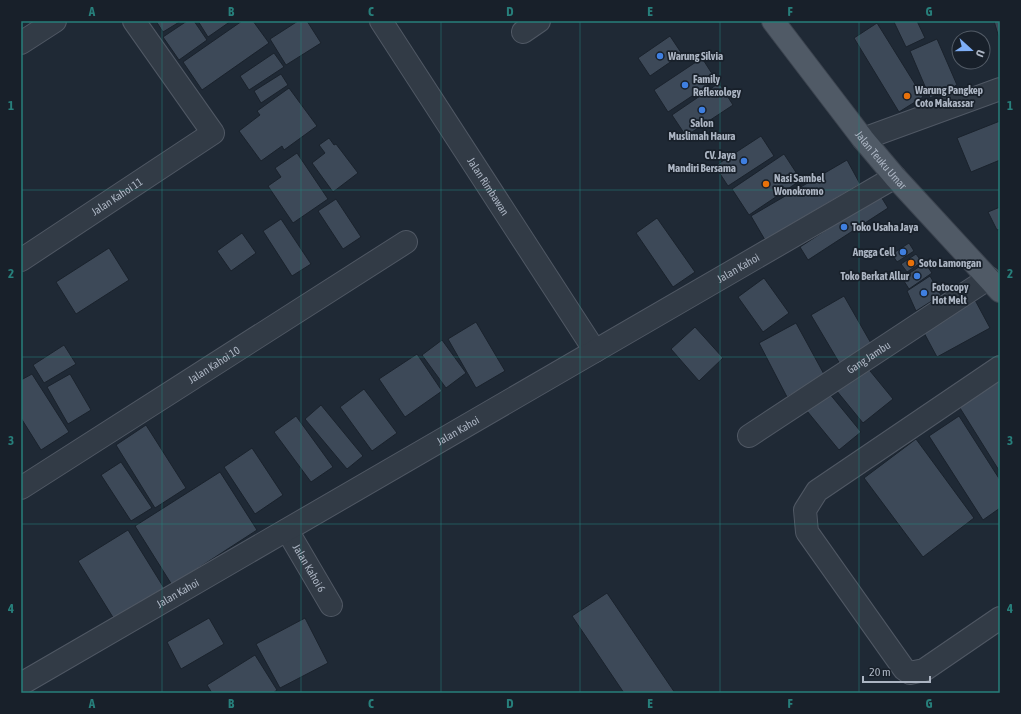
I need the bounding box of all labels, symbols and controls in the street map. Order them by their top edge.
text: A [88,4,96,19]
text: B [228,4,235,19]
text: C [368,4,374,19]
text: D [506,4,514,19]
text: E [647,4,653,19]
text: F [787,4,793,19]
text: G [926,4,933,19]
north arrow [951,30,991,70]
text: U [974,48,987,59]
place label: Warung Silvia [667,50,723,62]
marker: Warung Silvia [655,51,665,61]
place label: Family Reflexology [693,73,741,98]
marker: Family Reflexology [680,80,690,90]
place label: Warung Pangkep Coto Makassar [914,84,983,109]
marker: Warung Pangkep Coto Makassar [902,91,912,101]
text: 1 [8,98,14,113]
text: 1 [1007,98,1013,113]
marker: Salon Muslimah Haura [697,105,707,115]
place label: Salon Muslimah Haura [669,117,735,142]
street label: Jalan Teuku Umar [853,128,910,192]
place label: CV. Jaya Mandiri Bersama [668,149,736,174]
street label: Jalan Rimbawan [465,155,511,218]
marker: CV. Jaya Mandiri Bersama [739,156,749,166]
place label: Nasi Sambel Wonokromo [773,172,825,197]
street label: Jalan Kahoi 11 [89,175,145,218]
marker: Nasi Sambel Wonokromo [761,179,771,189]
place label: Toko Usaha Jaya [852,221,918,233]
marker: Toko Usaha Jaya [839,222,849,232]
place label: Angga Cell [852,246,896,258]
marker: Angga Cell [898,247,908,257]
street label: Jalan Kahoi [715,251,761,285]
place label: Soto Lamongan [919,257,981,269]
marker: Soto Lamongan [906,258,916,268]
text: 2 [8,266,14,281]
text: 2 [1007,266,1013,281]
place label: Toko Berkat Allur [841,270,910,282]
marker: Toko Berkat Allur [912,271,922,281]
place label: Fotocopy Hot Melt [932,281,969,306]
marker: Fotocopy Hot Melt [919,288,929,298]
street label: Gang Jambu [844,339,892,376]
street label: Jalan Kahoi 10 [186,344,242,386]
street label: Jalan Kahoi [435,414,481,448]
text: 3 [8,433,14,448]
text: 3 [1007,433,1013,448]
street label: Jalan Kahoi 6 [291,542,328,594]
street label: Jalan Kahoi [154,576,201,610]
text: 4 [7,601,14,616]
text: 4 [1006,601,1013,616]
scale bar [863,658,930,684]
text: 20 m [869,665,891,679]
text: A [88,696,96,711]
text: B [228,696,235,711]
text: C [368,696,374,711]
text: D [506,696,514,711]
text: E [647,696,653,711]
text: F [787,696,793,711]
text: G [926,696,933,711]

